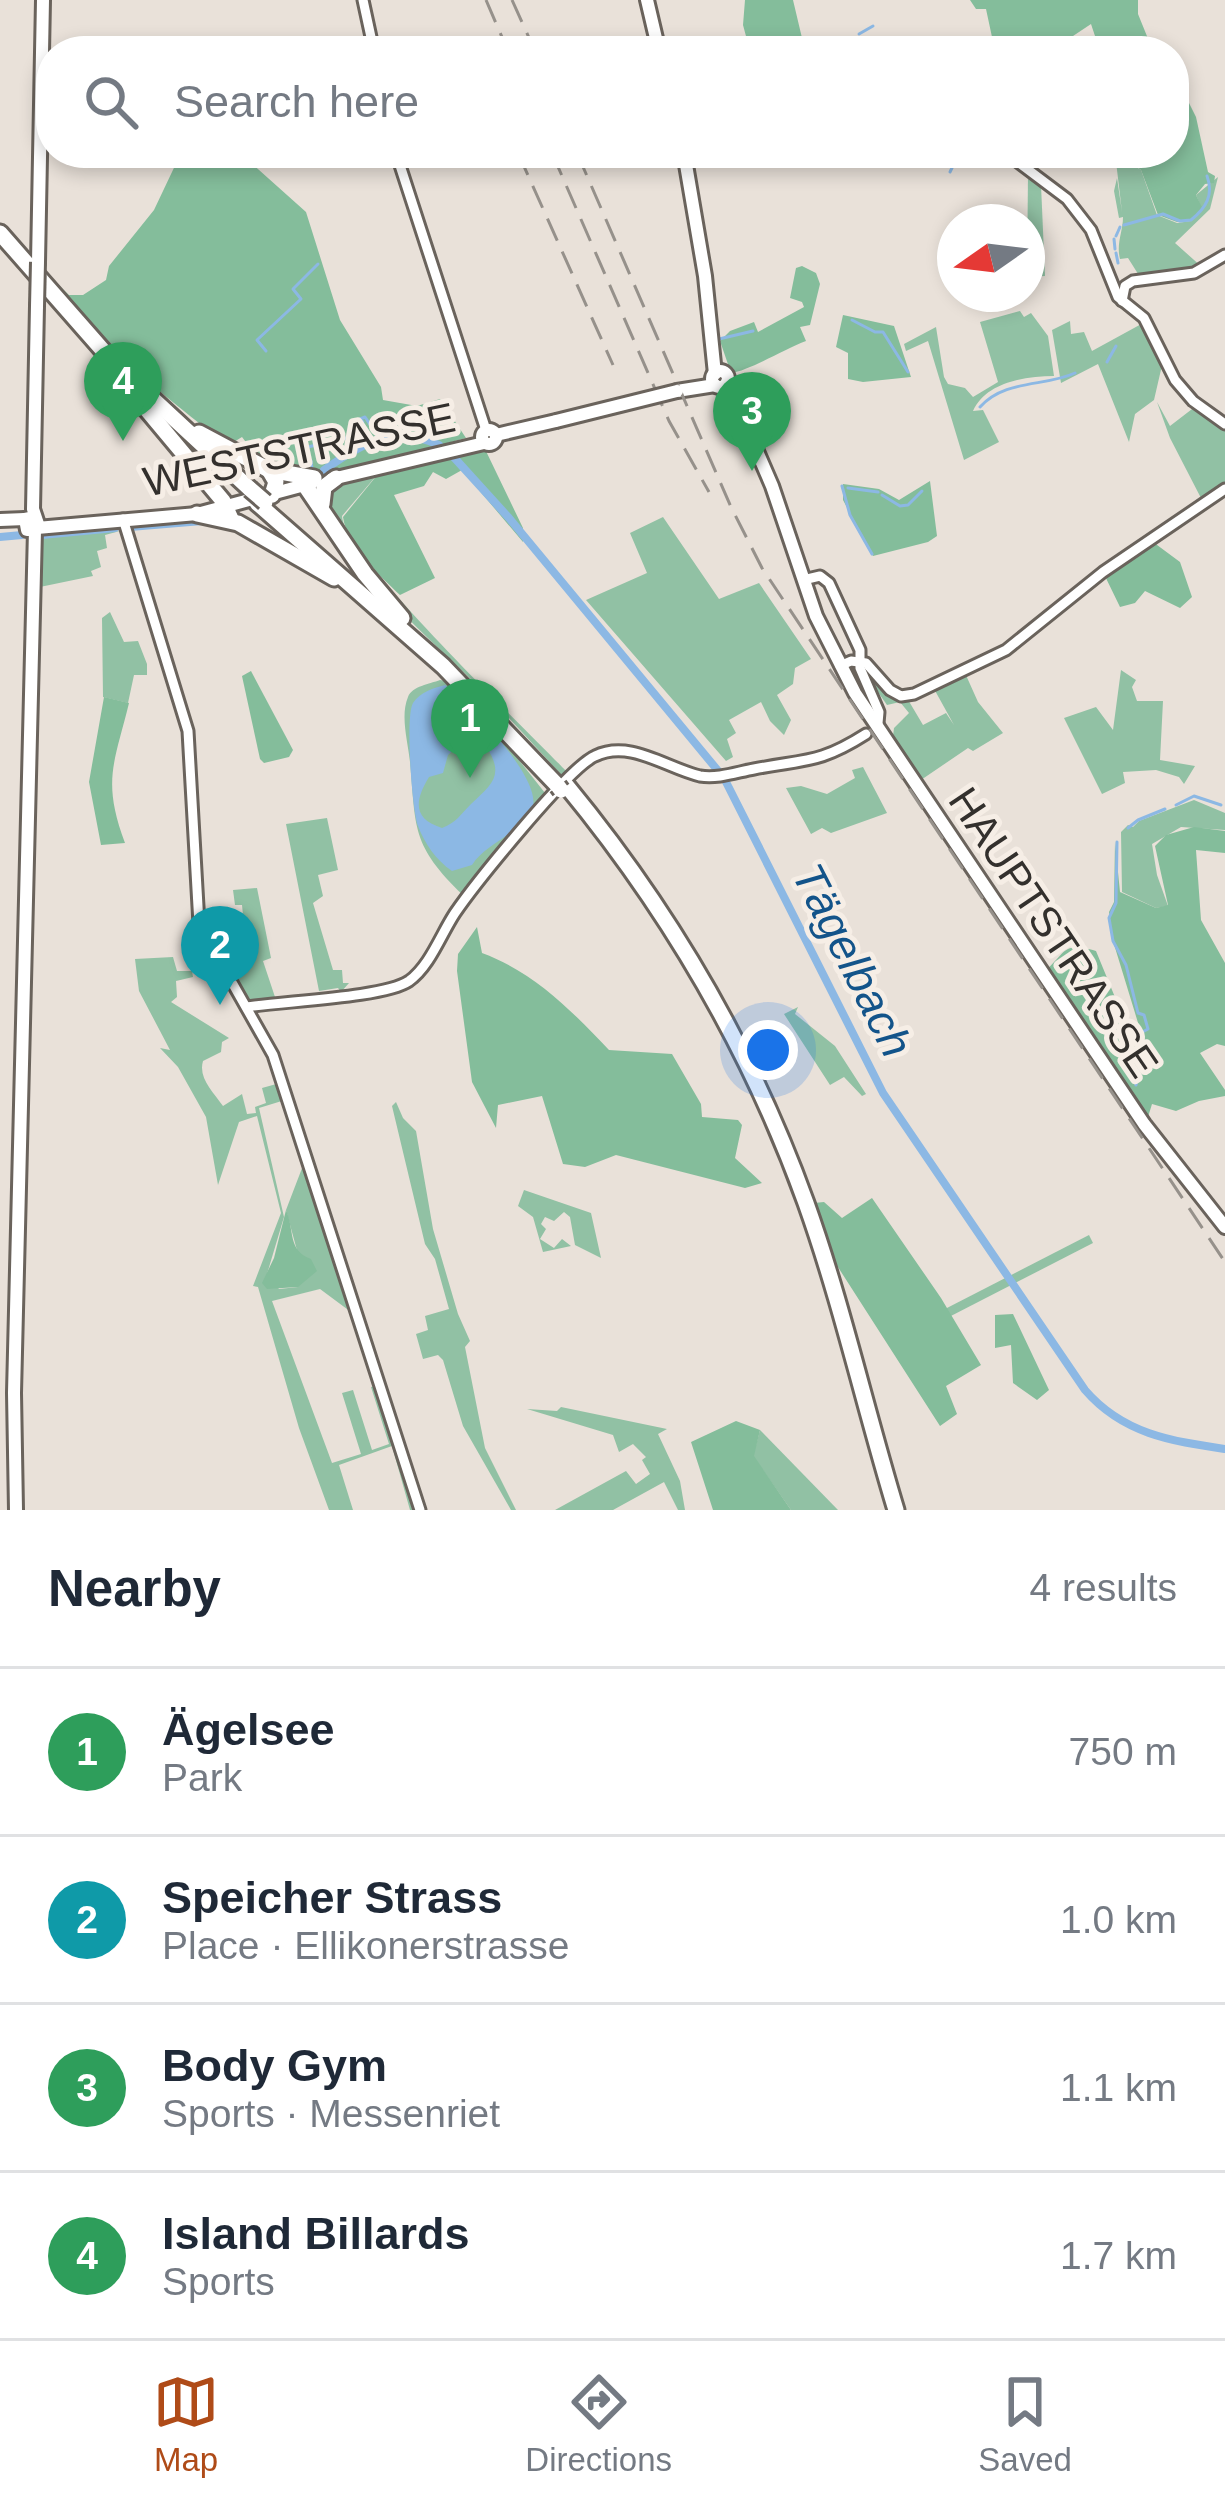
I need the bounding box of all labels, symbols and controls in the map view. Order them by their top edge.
search box [36,36,1189,168]
icon: search [78,69,144,135]
text: Search here [174,76,419,127]
north arrow [937,204,1045,312]
pin: 4 [84,342,162,441]
pin: 3 [713,372,791,471]
street label: WESTSTRASSE [139,394,459,505]
pin: 1 [431,679,509,778]
street label: HAUPTSTRASSE [939,779,1168,1086]
water label: Tägelbach [782,855,923,1065]
pin: 2 [181,906,259,1005]
your location [738,1020,798,1080]
text: Nearby [48,1560,221,1617]
text: 4 results [1030,1566,1177,1609]
text: Ägelsee [162,1704,335,1755]
text: 1 [76,1730,98,1773]
text: 750 m [1069,1730,1177,1773]
text: Park [162,1756,242,1799]
text: Speicher Strass [162,1872,502,1923]
text: 2 [76,1898,98,1941]
text: 1.0 km [1060,1898,1177,1941]
text: Place · Ellikonerstrasse [162,1924,569,1967]
text: Body Gym [162,2040,387,2091]
text: 3 [76,2066,98,2109]
text: 1.1 km [1060,2066,1177,2109]
text: Sports · Messenriet [162,2092,500,2135]
text: Island Billards [162,2208,470,2259]
text: 4 [76,2234,98,2277]
text: 1.7 km [1060,2234,1177,2277]
text: Sports [162,2260,275,2303]
tab: Map [153,2369,219,2479]
tab: Directions [525,2369,672,2479]
tab: Saved [978,2369,1072,2479]

